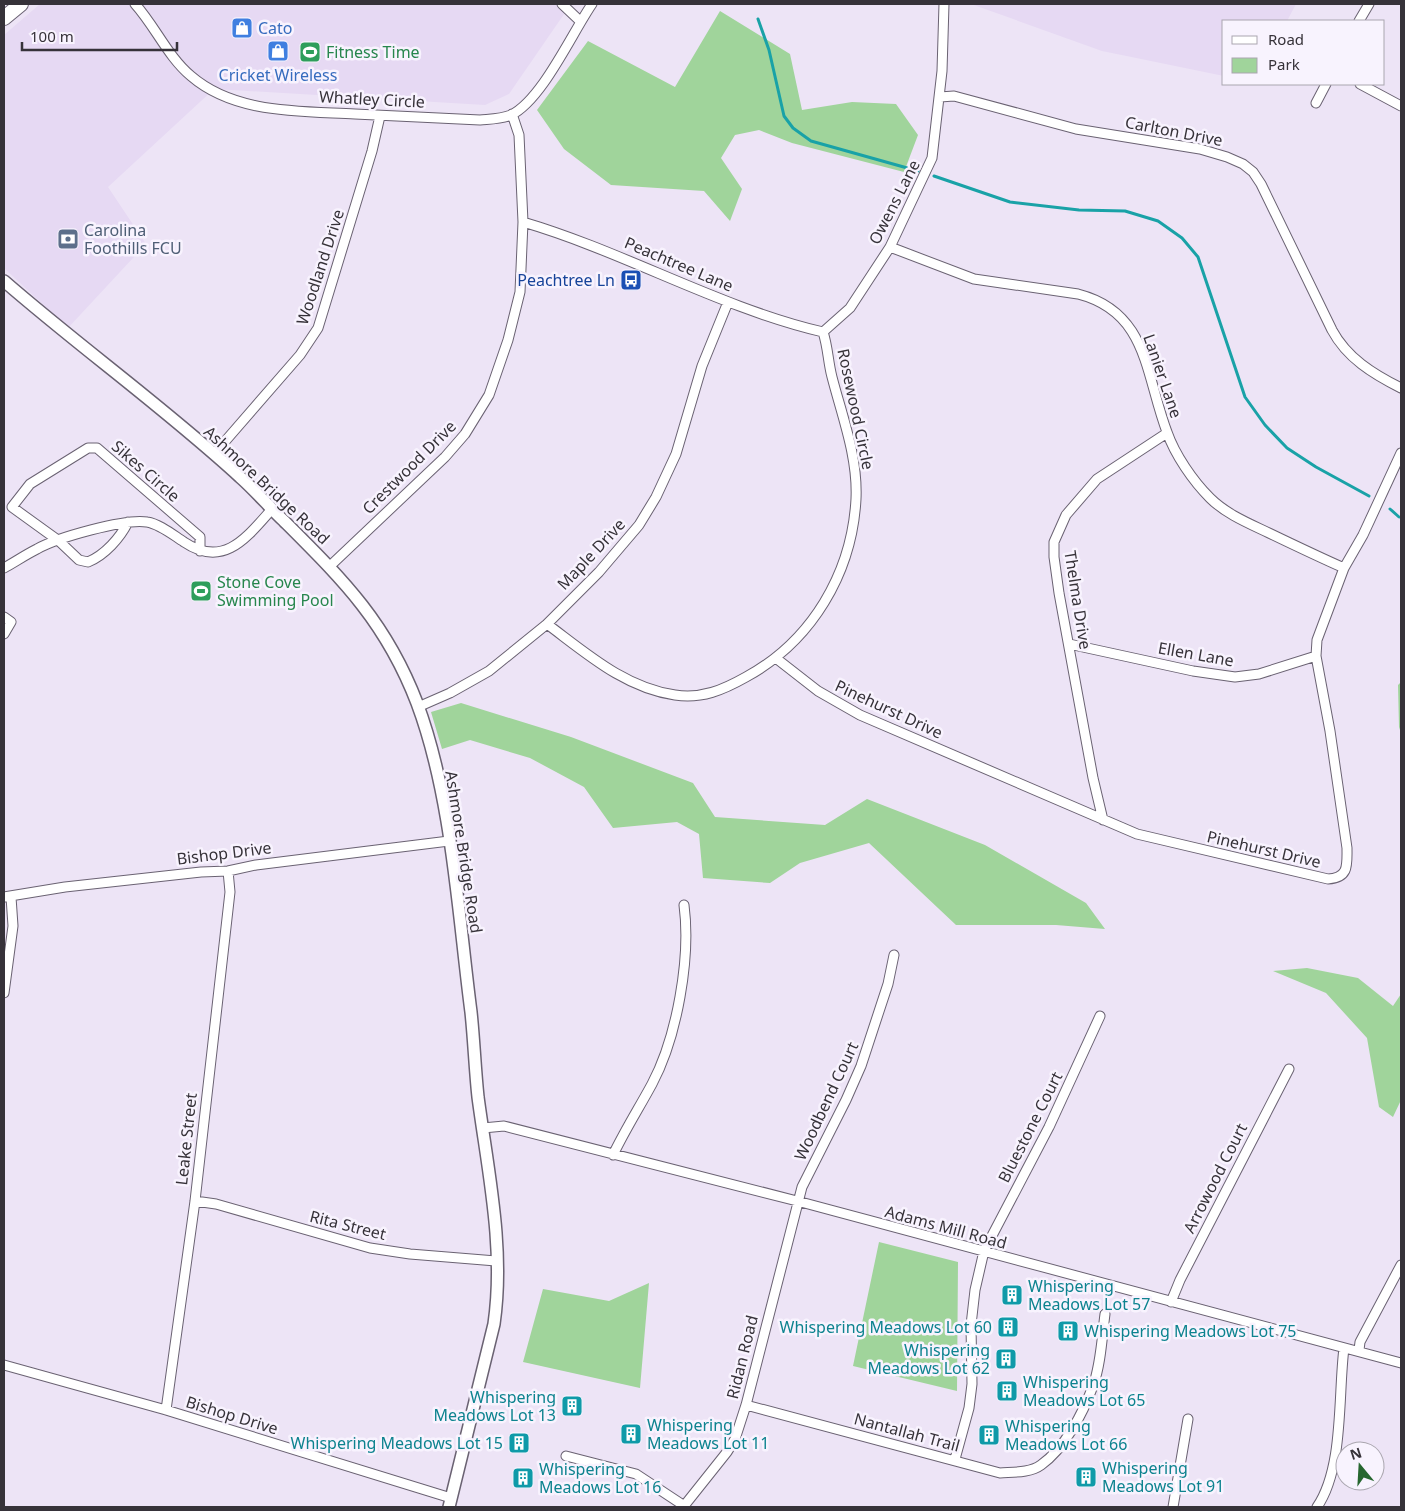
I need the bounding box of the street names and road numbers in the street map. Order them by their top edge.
street label: Whatley Circle [318,85,426,113]
street label: Carlton Drive [1123,111,1225,151]
street label: Owens Lane [863,156,925,248]
street label: Woodland Drive [291,206,349,328]
street label: Peachtree Lane [621,231,737,297]
street label: Lanier Lane [1138,331,1188,421]
street label: Rosewood Circle [832,346,880,472]
street label: Crestwood Drive [357,415,461,519]
street label: Ashmore Bridge Road [199,421,335,549]
street label: Sikes Circle [107,435,185,507]
street label: Maple Drive [552,514,630,594]
street label: Thelma Drive [1059,549,1097,651]
street label: Ellen Lane [1156,637,1236,671]
street label: Pinehurst Drive [832,674,946,744]
street label: Ashmore Bridge Road [440,769,488,935]
street label: Pinehurst Drive [1205,825,1323,873]
street label: Bishop Drive [175,836,273,870]
street label: Woodbend Court [789,1038,863,1164]
street label: Bluestone Court [993,1068,1068,1186]
street label: Leake Street [170,1091,202,1186]
street label: Arrowood Court [1178,1119,1252,1237]
street label: Adams Mill Road [883,1200,1009,1254]
street label: Rita Street [308,1205,389,1245]
street label: Ridan Road [721,1313,763,1401]
street label: Bishop Drive [183,1391,281,1439]
street label: Nantallah Trail [852,1407,962,1457]

